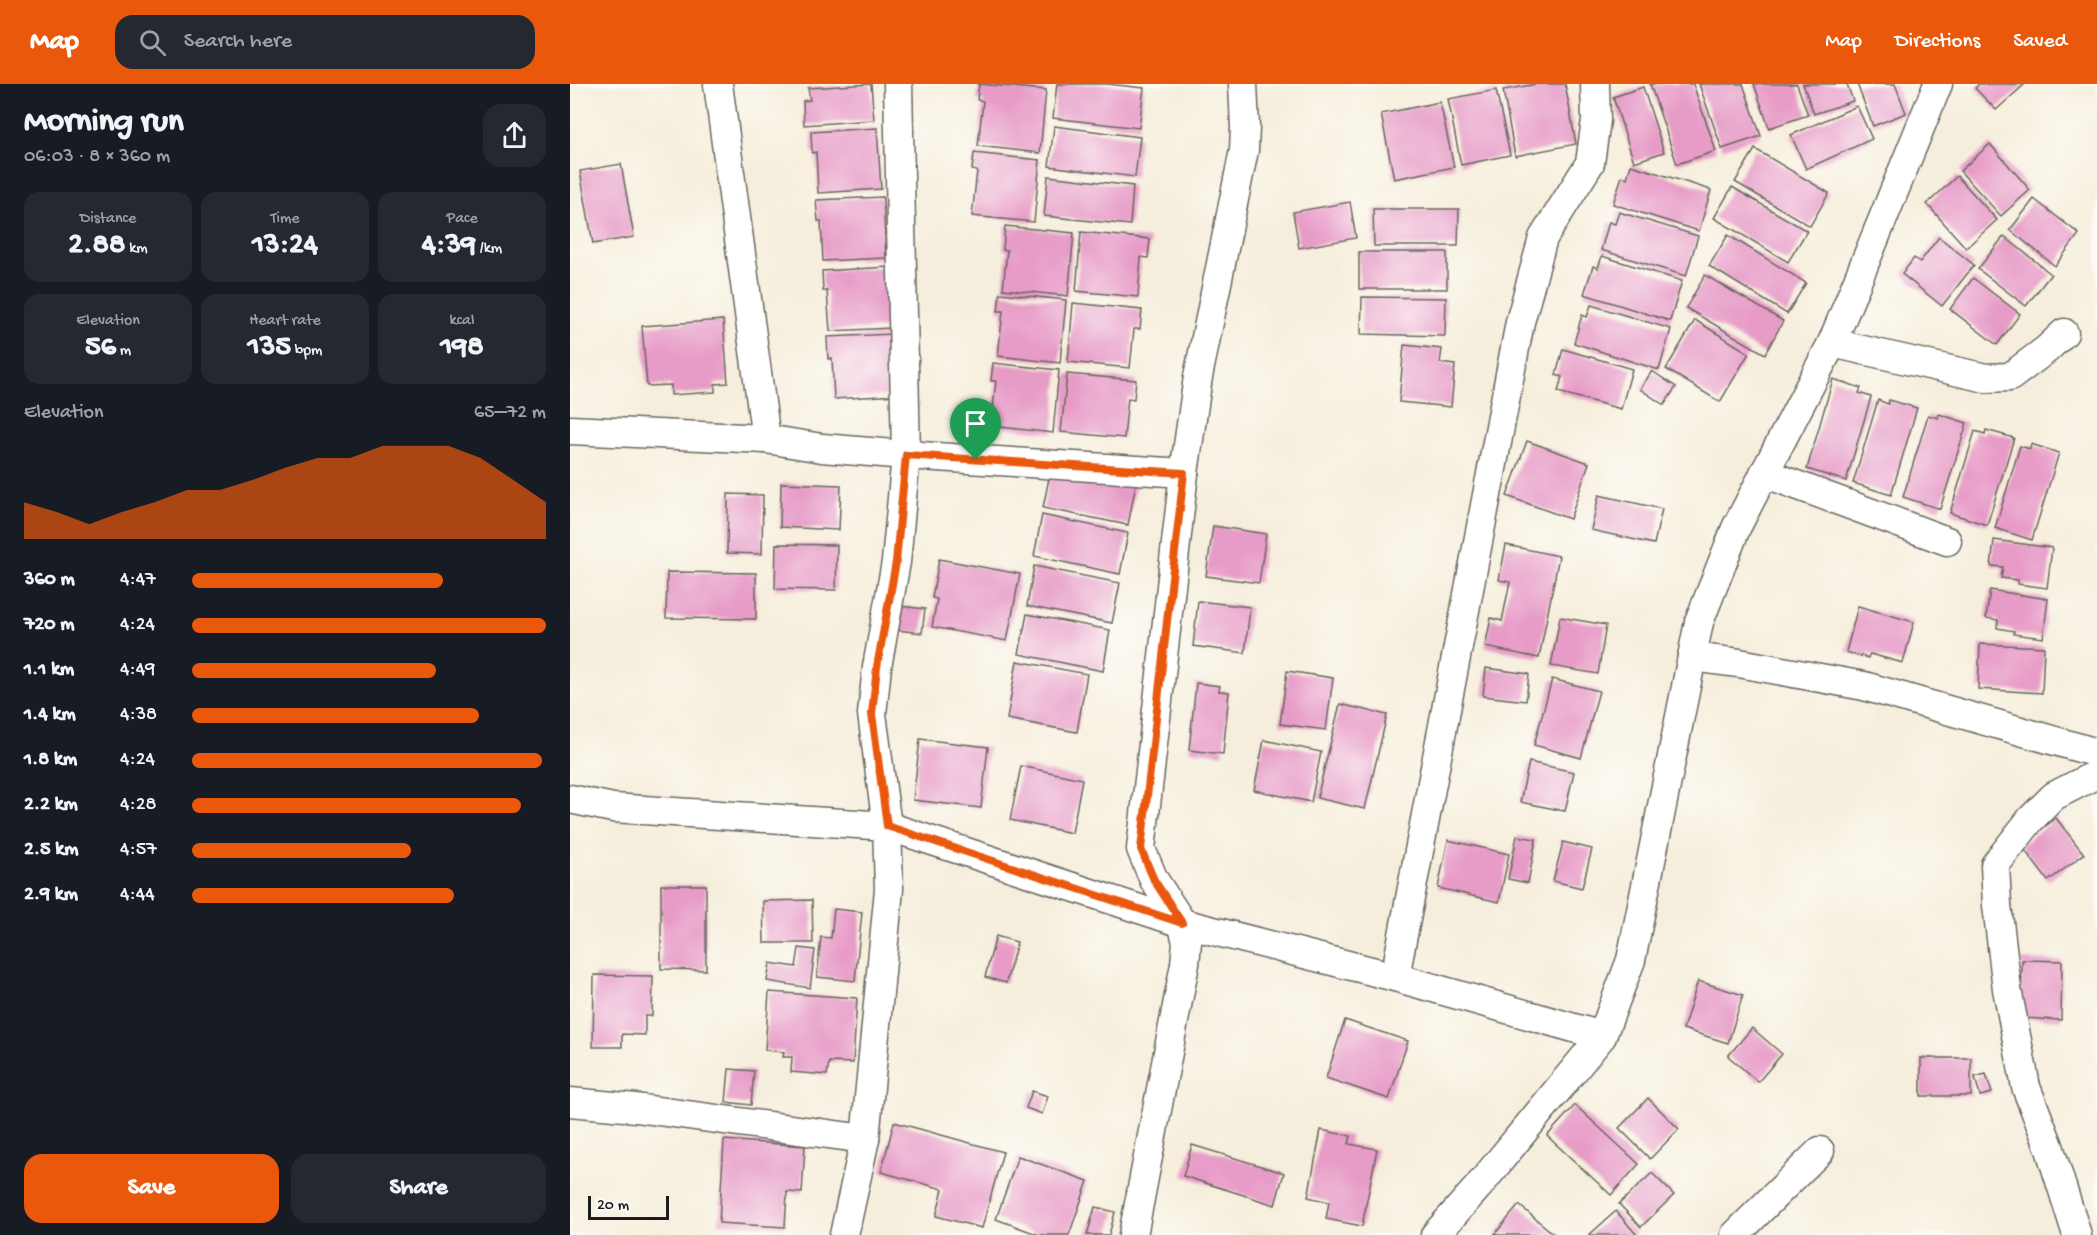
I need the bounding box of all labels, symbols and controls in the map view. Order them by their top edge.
search box [115,15,535,69]
text: Map [30,26,79,59]
icon: search [136,26,169,59]
text: Search here [184,29,292,55]
text: Map [1825,30,1862,55]
text: Directions [1895,30,1980,55]
text: Saved [2013,30,2067,55]
text: Morning run [24,104,184,142]
button: share [483,104,546,167]
text: 06:03 · 8 × 360 m [24,146,170,169]
text: Distance [80,210,136,229]
text: Time [270,210,300,229]
text: Pace [446,210,478,229]
text: 2.88 [68,229,125,264]
text: 13:24 [252,229,318,264]
text: 4:39 [422,229,476,264]
text: km [125,240,148,259]
text: /km [476,240,502,259]
text: Elevation [76,312,140,331]
text: Heart rate [249,312,321,331]
text: kcal [450,312,474,331]
text: 56 [85,331,116,366]
text: 135 [248,331,291,366]
text: 198 [440,331,484,366]
text: m [116,342,131,361]
text: bpm [291,342,322,361]
pin [950,398,1001,460]
text: Elevation [24,402,104,425]
text: 65–72 m [474,402,546,425]
icon: arrive [959,407,992,440]
text: 360 m [24,569,75,592]
text: 4:47 [120,569,156,592]
text: 720 m [24,614,75,637]
text: 4:24 [120,614,155,637]
text: 1.1 km [24,659,74,682]
text: 4:49 [120,659,155,682]
text: 1.4 km [24,704,76,727]
text: 4:38 [120,704,157,727]
text: 1.8 km [24,749,77,772]
text: 4:24 [120,749,155,772]
text: 2.2 km [24,794,78,817]
text: 4:28 [120,794,157,817]
text: 2.5 km [24,839,78,862]
text: 4:57 [120,839,157,862]
text: 2.9 km [24,884,78,907]
text: 4:44 [120,884,155,907]
button: Save [24,1154,279,1223]
button: Share [291,1154,546,1223]
scale bar [588,1193,669,1220]
text: 20 m [597,1197,629,1216]

